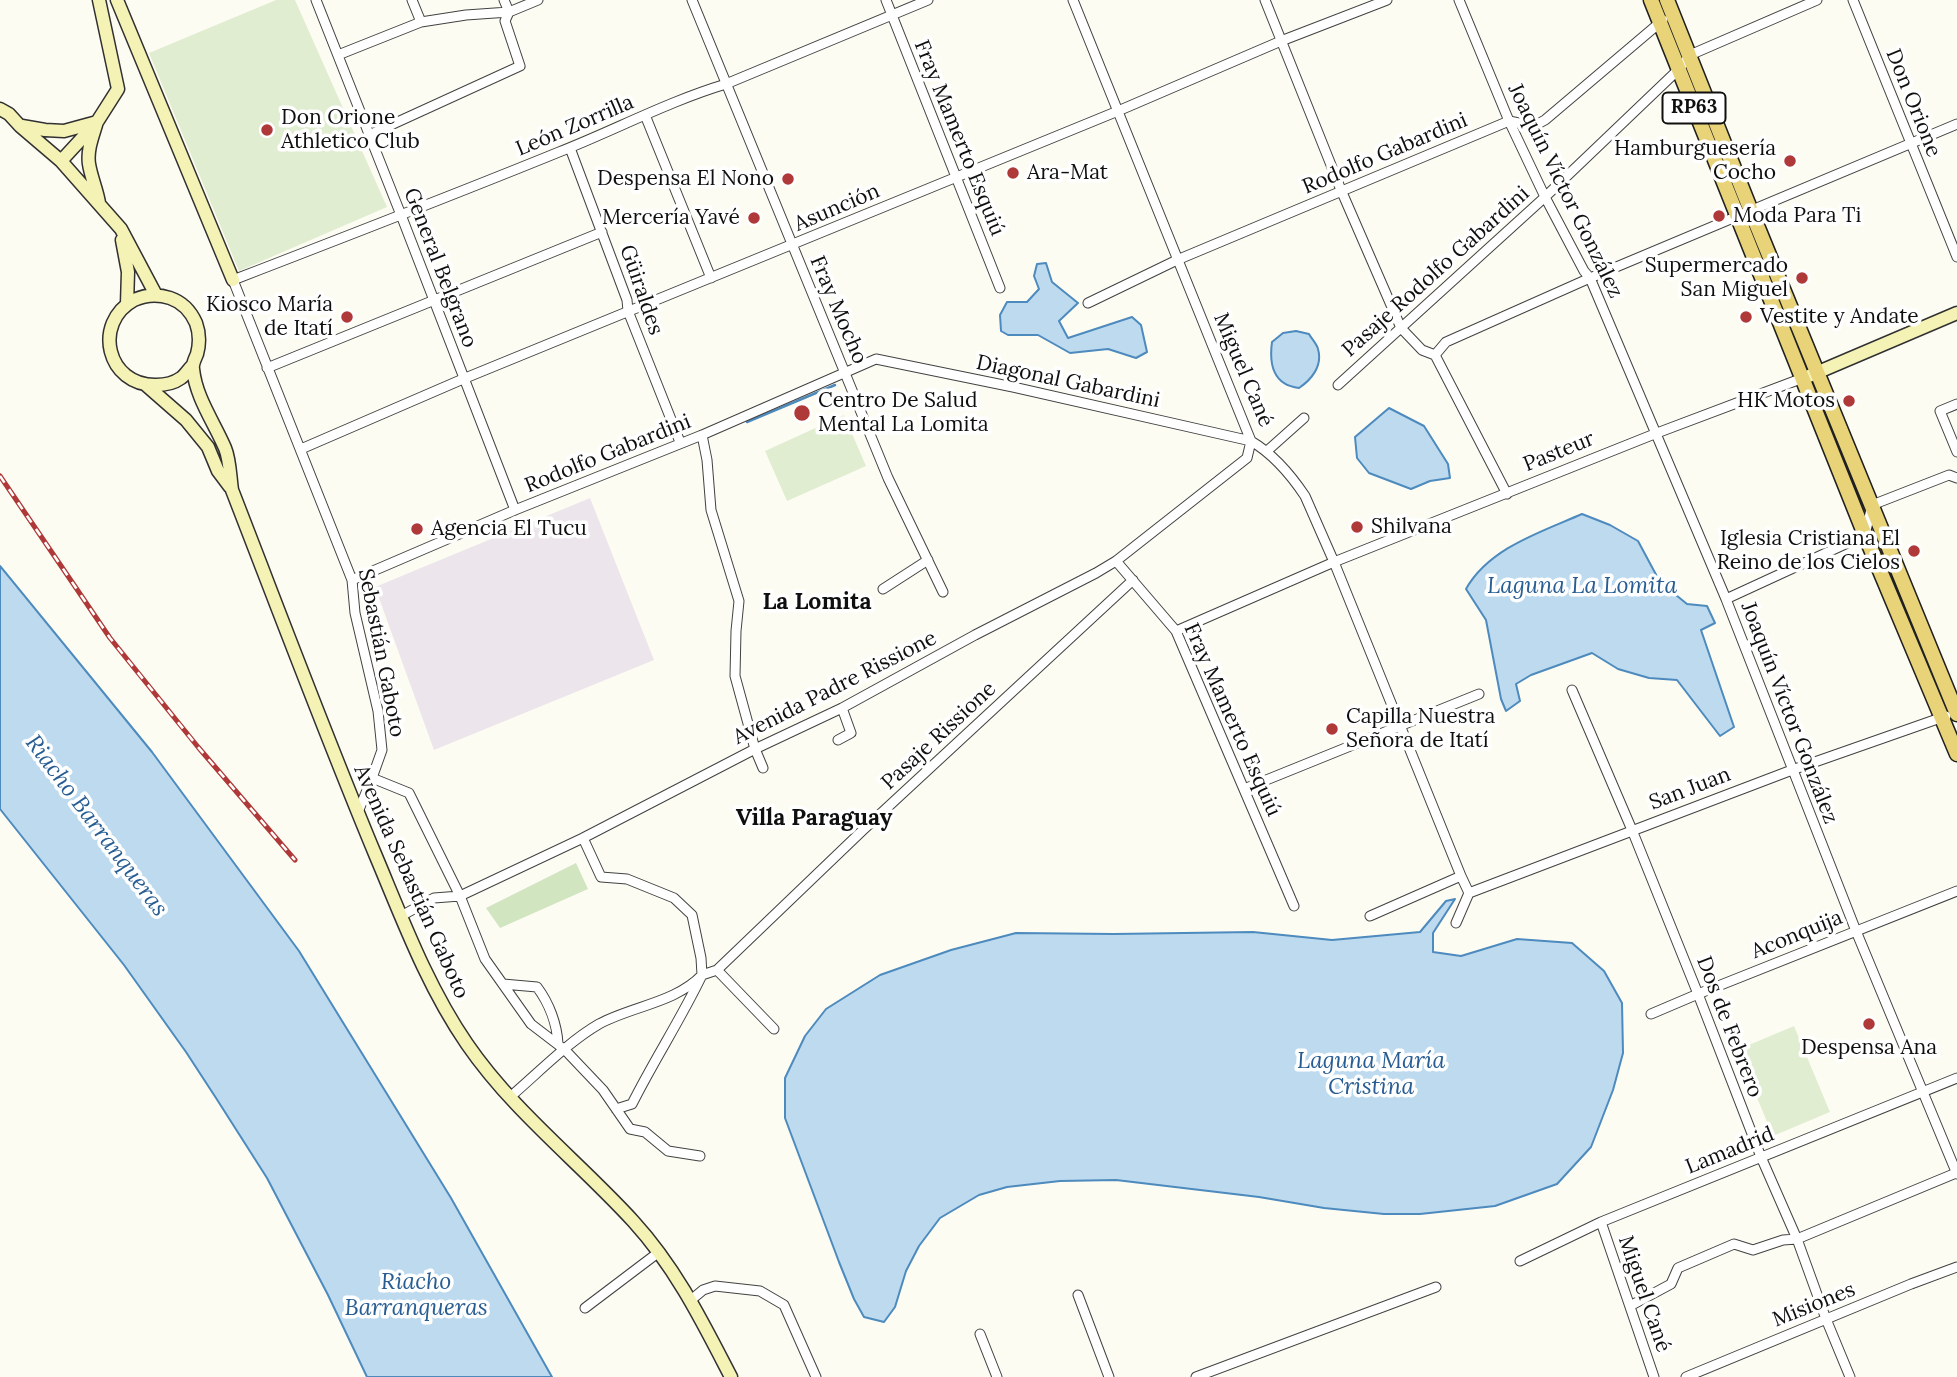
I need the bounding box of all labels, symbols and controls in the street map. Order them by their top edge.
street label: Fray Mamerto Esquiú [908,36,1010,240]
street label: Don Orione [1880,45,1946,161]
street label: Joaquín Víctor González [1502,80,1628,302]
street label: León Zorrilla [512,90,638,162]
road number: RP63 [1662,92,1726,124]
place label: Don Orione Athletico Club [281,105,420,155]
street label: Rodolfo Gabardini [1299,108,1471,200]
marker: Don Orione Athletico Club [259,122,275,138]
place label: Hamburguesería Cocho [1614,136,1776,186]
marker: Hamburguesería Cocho [1782,153,1798,169]
place label: Ara-Mat [1027,160,1108,186]
marker: Ara-Mat [1005,165,1021,181]
place label: Despensa El Nono [597,166,774,192]
marker: Despensa El Nono [780,171,796,187]
street label: Asunción [791,179,883,237]
street label: Pasaje Rodolfo Gabardini [1337,181,1535,363]
street label: General Belgrano [398,185,482,351]
place label: Moda Para Ti [1733,203,1861,229]
place label: Mercería Yavé [602,205,740,231]
marker: Moda Para Ti [1711,208,1727,224]
marker: Mercería Yavé [746,210,762,226]
street label: Güiraldes [614,242,668,338]
street label: Fray Mocho [804,252,872,368]
place label: Supermercado San Miguel [1645,253,1788,303]
marker: Supermercado San Miguel [1794,270,1810,286]
place label: Kiosco María de Itatí [206,292,333,342]
place label: Vestite y Andate [1760,304,1919,330]
marker: Kiosco María de Itatí [339,309,355,325]
street label: Miguel Cané [1208,309,1278,431]
marker: Vestite y Andate [1738,309,1754,325]
street label: Diagonal Gabardini [974,350,1162,414]
place label: Centro De Salud Mental La Lomita [818,388,989,438]
place label: HK Motos [1737,388,1835,414]
marker: HK Motos [1841,393,1857,409]
marker: Centro De Salud Mental La Lomita [792,403,812,423]
street label: Rodolfo Gabardini [521,409,695,499]
street label: Pasteur [1520,426,1598,478]
place label: Shilvana [1371,514,1452,540]
place label: Agencia El Tucu [431,516,587,542]
marker: Shilvana [1349,519,1365,535]
marker: Agencia El Tucu [409,521,425,537]
place label: Iglesia Cristiana El Reino de los Cielos [1717,526,1900,576]
marker: Iglesia Cristiana El Reino de los Cielos [1906,543,1922,559]
street label: Sebastián Gaboto [352,567,410,739]
water label: Laguna La Lomita [1487,572,1677,600]
district label: La Lomita [762,588,872,616]
street label: Joaquín Víctor González [1735,599,1843,827]
street label: Fray Mamerto Esquiú [1178,620,1286,820]
street label: Avenida Padre Rissione [729,626,941,750]
street label: Pasaje Rissione [877,677,1001,795]
place label: Capilla Nuestra Señora de Itatí [1346,704,1495,754]
marker: Capilla Nuestra Señora de Itatí [1324,721,1340,737]
water label: Riacho Barranqueras [19,730,173,922]
street label: Avenida Sebastián Gaboto [348,761,474,1003]
street label: San Juan [1646,762,1734,816]
district label: Villa Paraguay [736,804,892,832]
street label: Aconquija [1748,905,1846,965]
street label: Dos de Febrero [1691,953,1767,1101]
marker: Despensa Ana [1861,1016,1877,1032]
place label: Despensa Ana [1801,1035,1937,1061]
water label: Laguna María Cristina [1297,1047,1445,1101]
street label: Lamadrid [1682,1122,1778,1180]
street label: Miguel Cané [1612,1232,1676,1356]
water label: Riacho Barranqueras [344,1268,488,1322]
street label: Misiones [1769,1277,1859,1333]

